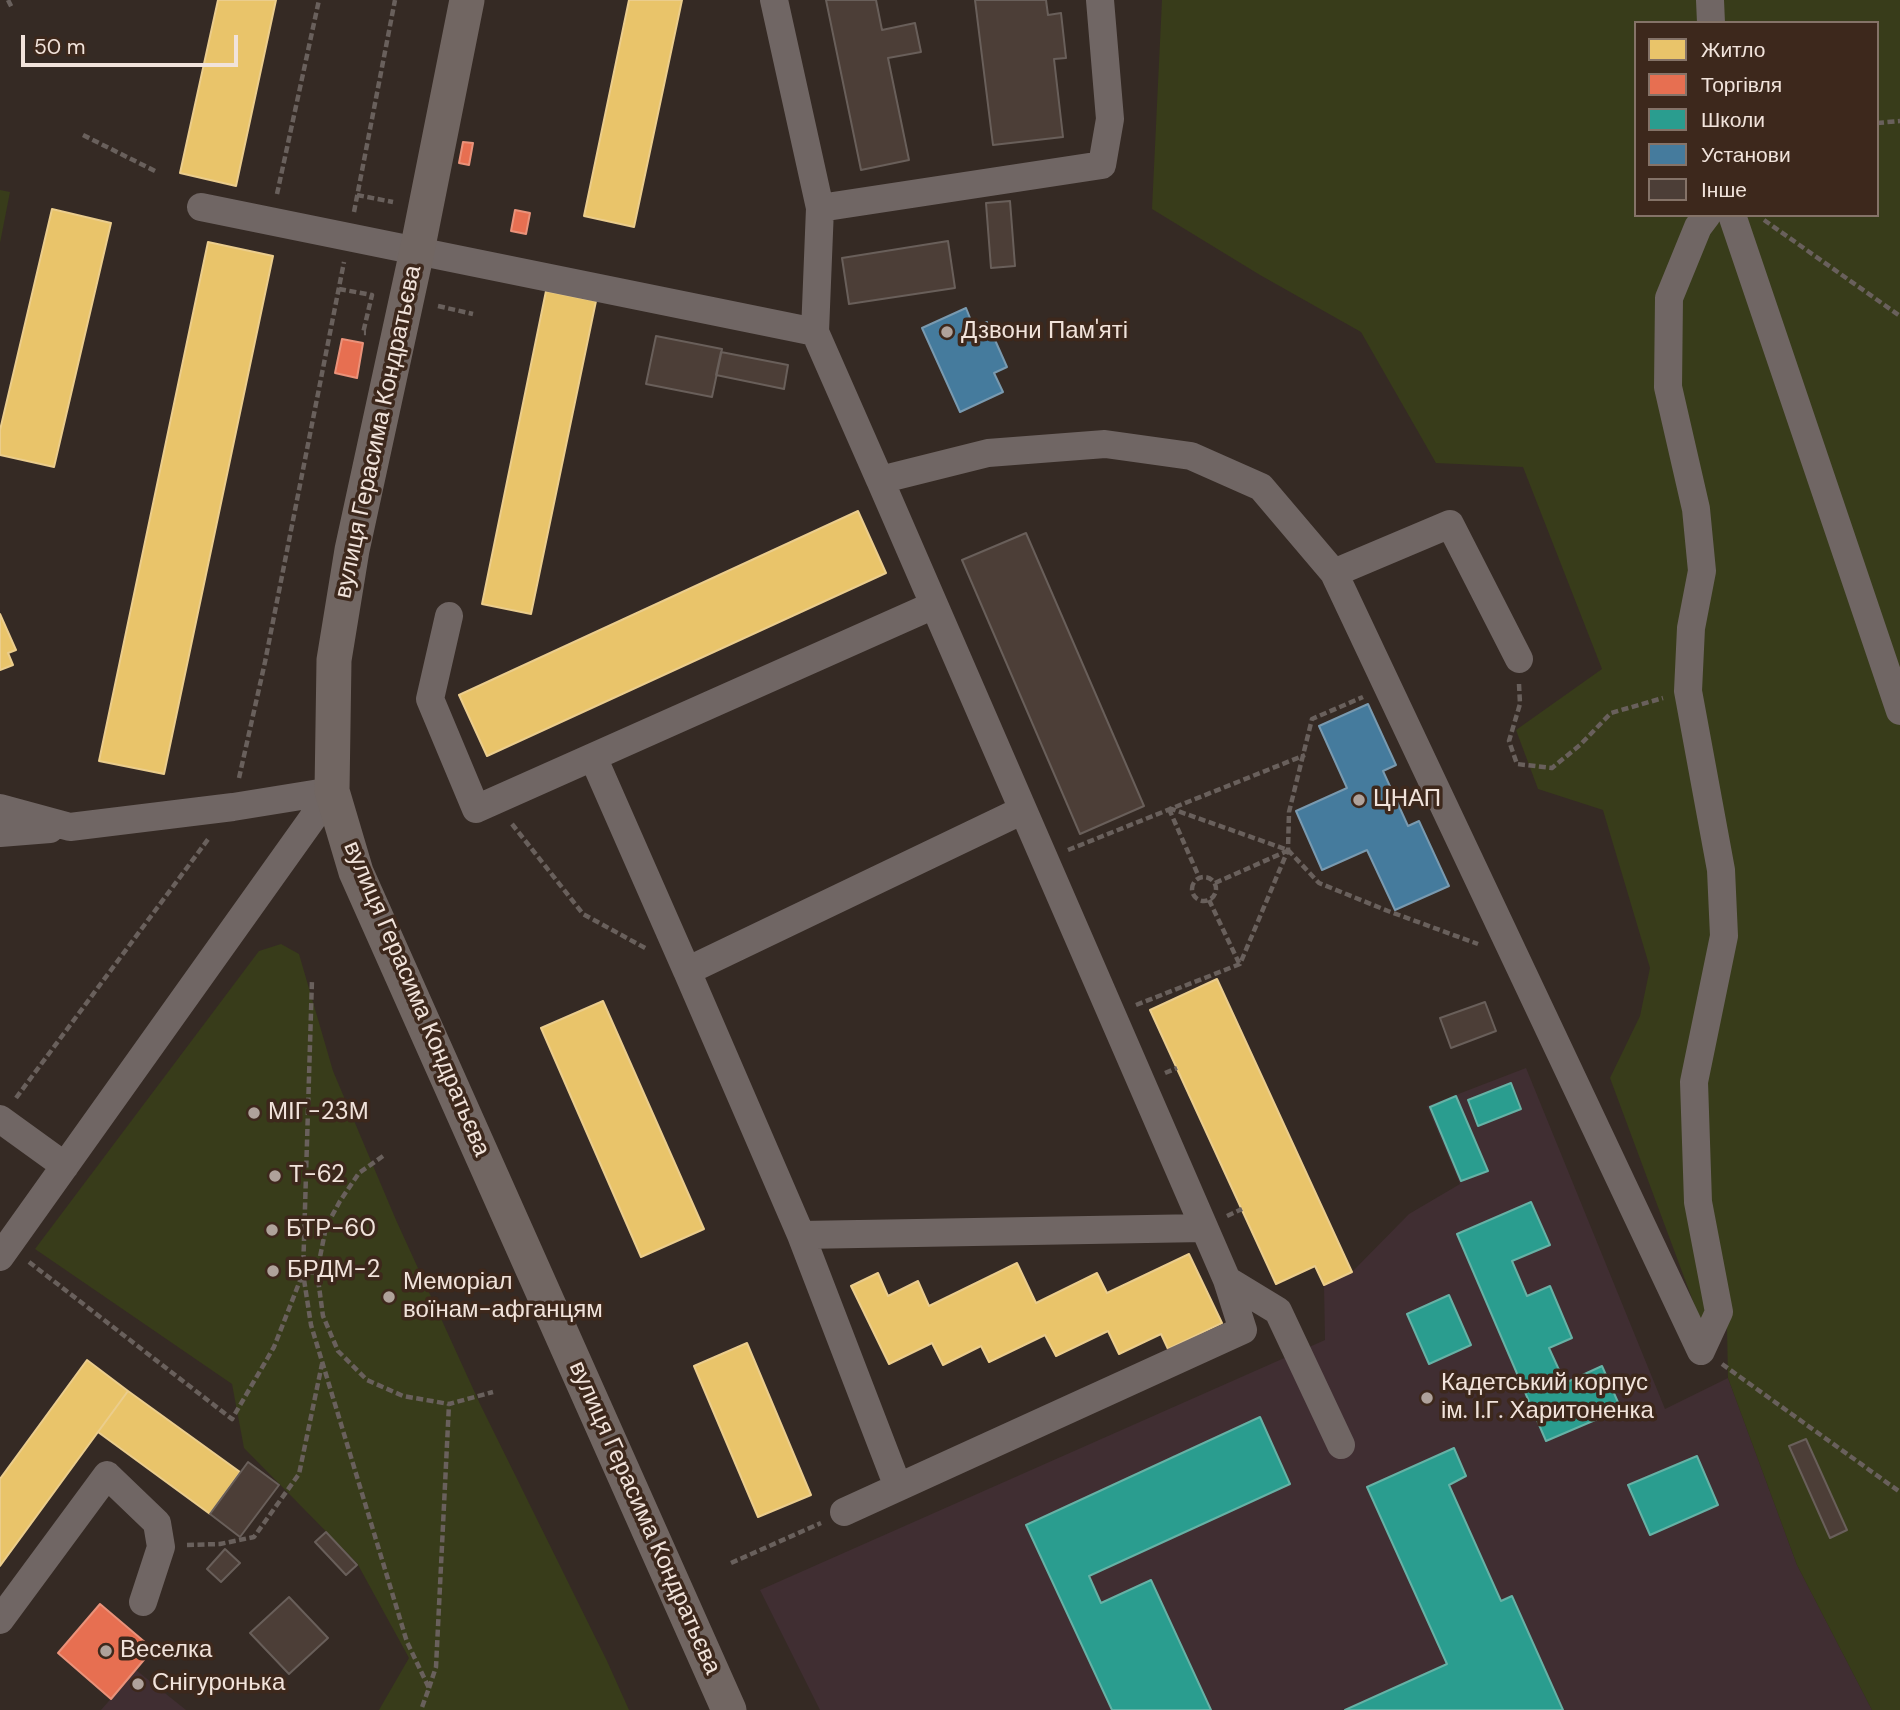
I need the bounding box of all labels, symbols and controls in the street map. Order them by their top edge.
scale bar [24,21,242,65]
legend [1634,21,1879,217]
text: 50 m [34,33,85,61]
text: Житло [1701,36,1765,64]
text: Торгівля [1701,71,1782,99]
text: Школи [1701,106,1765,134]
text: Установи [1701,141,1791,169]
text: Інше [1701,176,1747,204]
street label: вулиця Герасима Кондратьєва [330,263,428,601]
place label: Дзвони Пам'яті [961,318,1128,346]
marker: Дзвони Пам'яті [939,324,955,340]
place label: ЦНАП [1373,786,1441,814]
marker: ЦНАП [1351,792,1367,808]
street label: вулиця Герасима Кондратьєва [336,837,496,1161]
place label: МІГ-23М [268,1099,369,1127]
marker: МІГ-23М [246,1105,262,1121]
place label: Т-62 [289,1162,345,1190]
marker: Т-62 [267,1168,283,1184]
place label: БТР-60 [286,1216,376,1244]
marker: БТР-60 [264,1222,280,1238]
place label: БРДМ-2 [287,1257,380,1285]
marker: БРДМ-2 [265,1263,281,1279]
place label: Меморіал воїнам-афганцям [403,1269,603,1325]
marker: Меморіал воїнам-афганцям [381,1289,397,1305]
street label: вулиця Герасима Кондратьєва [562,1357,726,1679]
place label: Кадетський корпус ім. І.Г. Харитоненка [1441,1370,1654,1426]
marker: Кадетський корпус ім. І.Г. Харитоненка [1419,1390,1435,1406]
place label: Веселка [120,1637,212,1665]
marker: Веселка [98,1643,114,1659]
place label: Снігуронька [152,1670,285,1698]
marker: Снігуронька [130,1676,146,1692]

